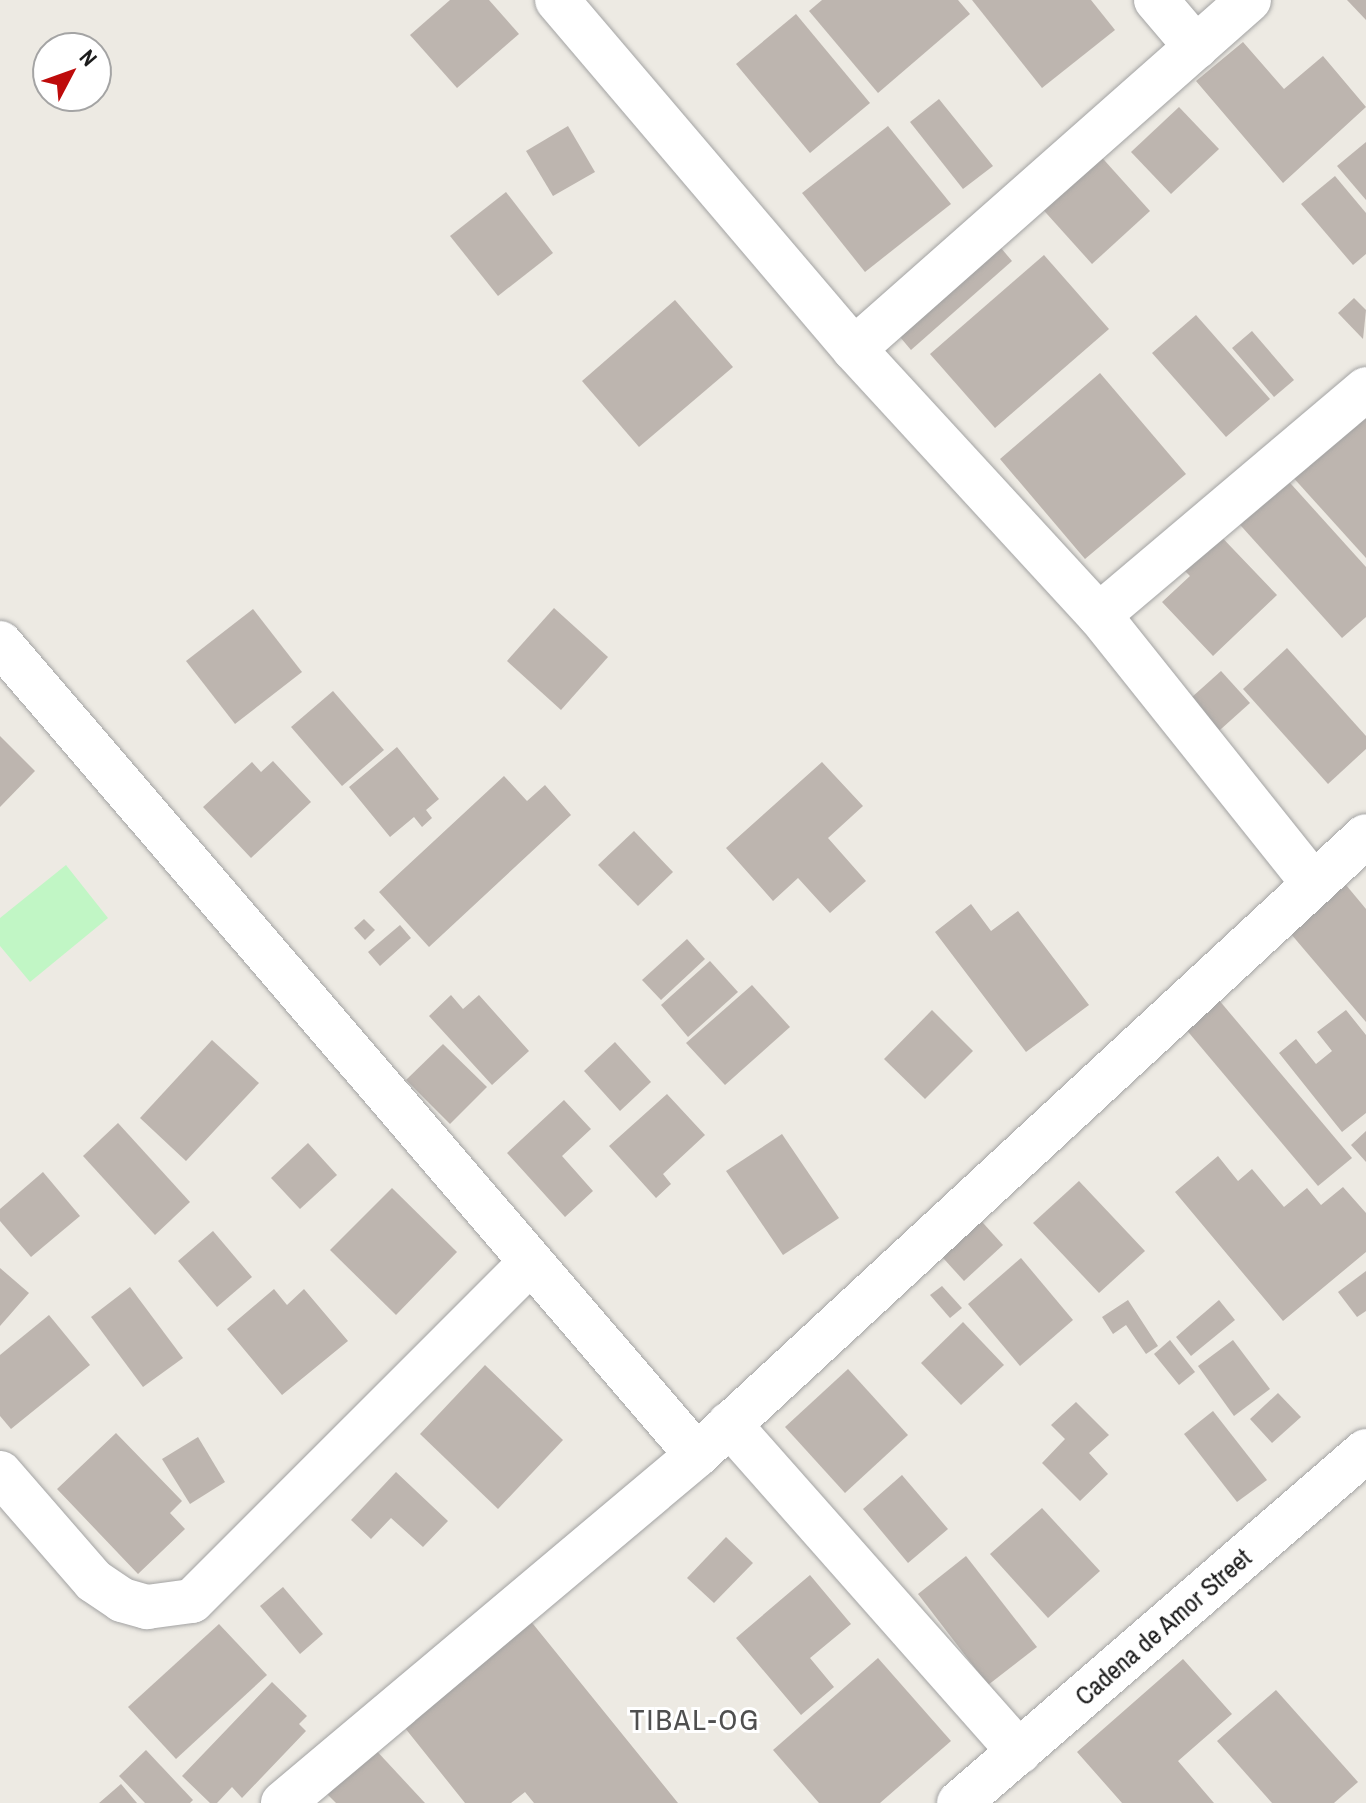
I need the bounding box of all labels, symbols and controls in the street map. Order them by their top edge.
north arrow [32,32,112,112]
text: N [73,43,104,72]
street label: Cadena de Amor Street [1068,1542,1258,1712]
district label: TIBAL-OG [630,1701,760,1737]

